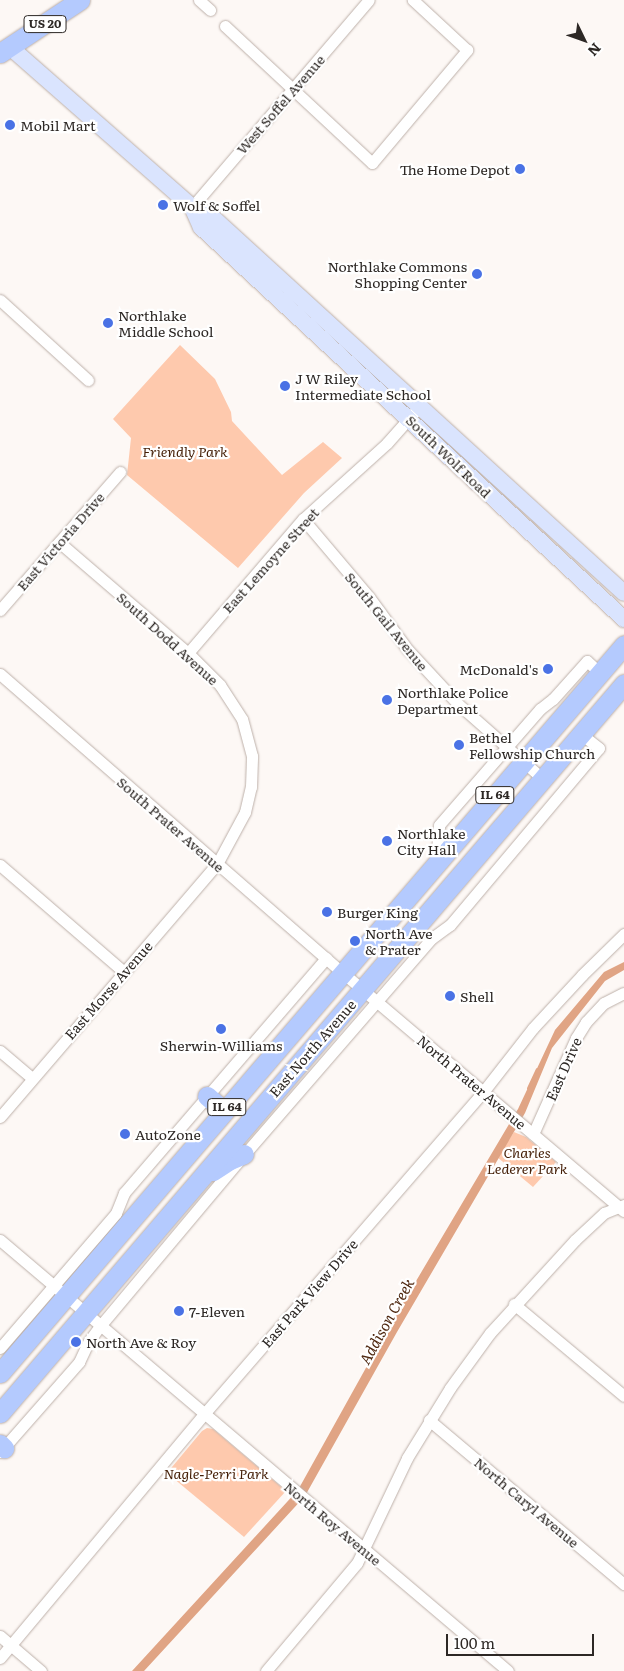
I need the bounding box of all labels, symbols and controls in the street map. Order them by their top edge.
road number: US 20 [22,14,68,34]
north arrow [559,15,609,65]
text: N [584,39,607,61]
street label: West Soffel Avenue [232,51,328,157]
place label: Mobil Mart [20,117,96,133]
marker: Mobil Mart [4,119,16,131]
place label: The Home Depot [399,161,510,177]
marker: The Home Depot [514,163,526,175]
place label: Wolf & Soffel [173,197,260,213]
marker: Wolf & Soffel [157,199,169,211]
place label: Northlake Commons Shopping Center [327,258,467,290]
marker: Northlake Commons Shopping Center [471,268,483,280]
place label: Northlake Middle School [118,307,214,340]
marker: Northlake Middle School [102,317,114,329]
place label: J W Riley Intermediate School [295,370,431,402]
marker: J W Riley Intermediate School [279,380,291,392]
street label: South Wolf Road [403,411,495,501]
park label: Friendly Park [142,443,228,459]
street label: East Victoria Drive [13,488,107,594]
street label: East Lemoyne Street [218,504,322,616]
street label: South Gail Avenue [342,568,432,674]
street label: South Dodd Avenue [114,588,222,688]
place label: McDonald's [459,661,538,677]
marker: McDonald's [542,663,554,675]
place label: Northlake Police Department [397,684,508,716]
marker: Northlake Police Department [381,694,393,706]
place label: Bethel Fellowship Church [469,729,595,762]
marker: Bethel Fellowship Church [453,739,465,751]
street label: South Prater Avenue [114,773,228,875]
road number: IL 64 [475,786,515,804]
place label: Northlake City Hall [397,825,465,858]
marker: Northlake City Hall [381,835,393,847]
place label: Burger King [337,904,418,920]
marker: Burger King [321,906,333,918]
place label: North Ave & Prater [365,925,433,958]
marker: North Ave & Prater [349,935,361,947]
street label: East Morse Avenue [61,937,155,1043]
place label: Shell [460,988,494,1004]
marker: Shell [444,990,456,1002]
street label: East North Avenue [265,996,359,1100]
marker: Sherwin-Williams [215,1023,227,1035]
street label: North Prater Avenue [414,1032,530,1132]
street label: East Drive [542,1035,584,1103]
place label: Sherwin-Williams [160,1037,282,1053]
road number: IL 64 [207,1098,247,1116]
place label: AutoZone [135,1126,201,1142]
marker: AutoZone [119,1128,131,1140]
park label: Charles Lederer Park [487,1144,567,1176]
street label: East Park View Drive [257,1235,361,1351]
water label: Addison Creek [355,1275,417,1367]
place label: 7-Eleven [189,1303,245,1319]
marker: 7-Eleven [173,1305,185,1317]
place label: North Ave & Roy [86,1334,196,1350]
marker: North Ave & Roy [70,1336,82,1348]
street label: North Caryl Avenue [471,1453,583,1551]
park label: Nagle-Perri Park [163,1465,269,1481]
street label: North Roy Avenue [281,1478,385,1568]
scale bar [449,1624,596,1656]
text: 100 m [454,1631,495,1654]

